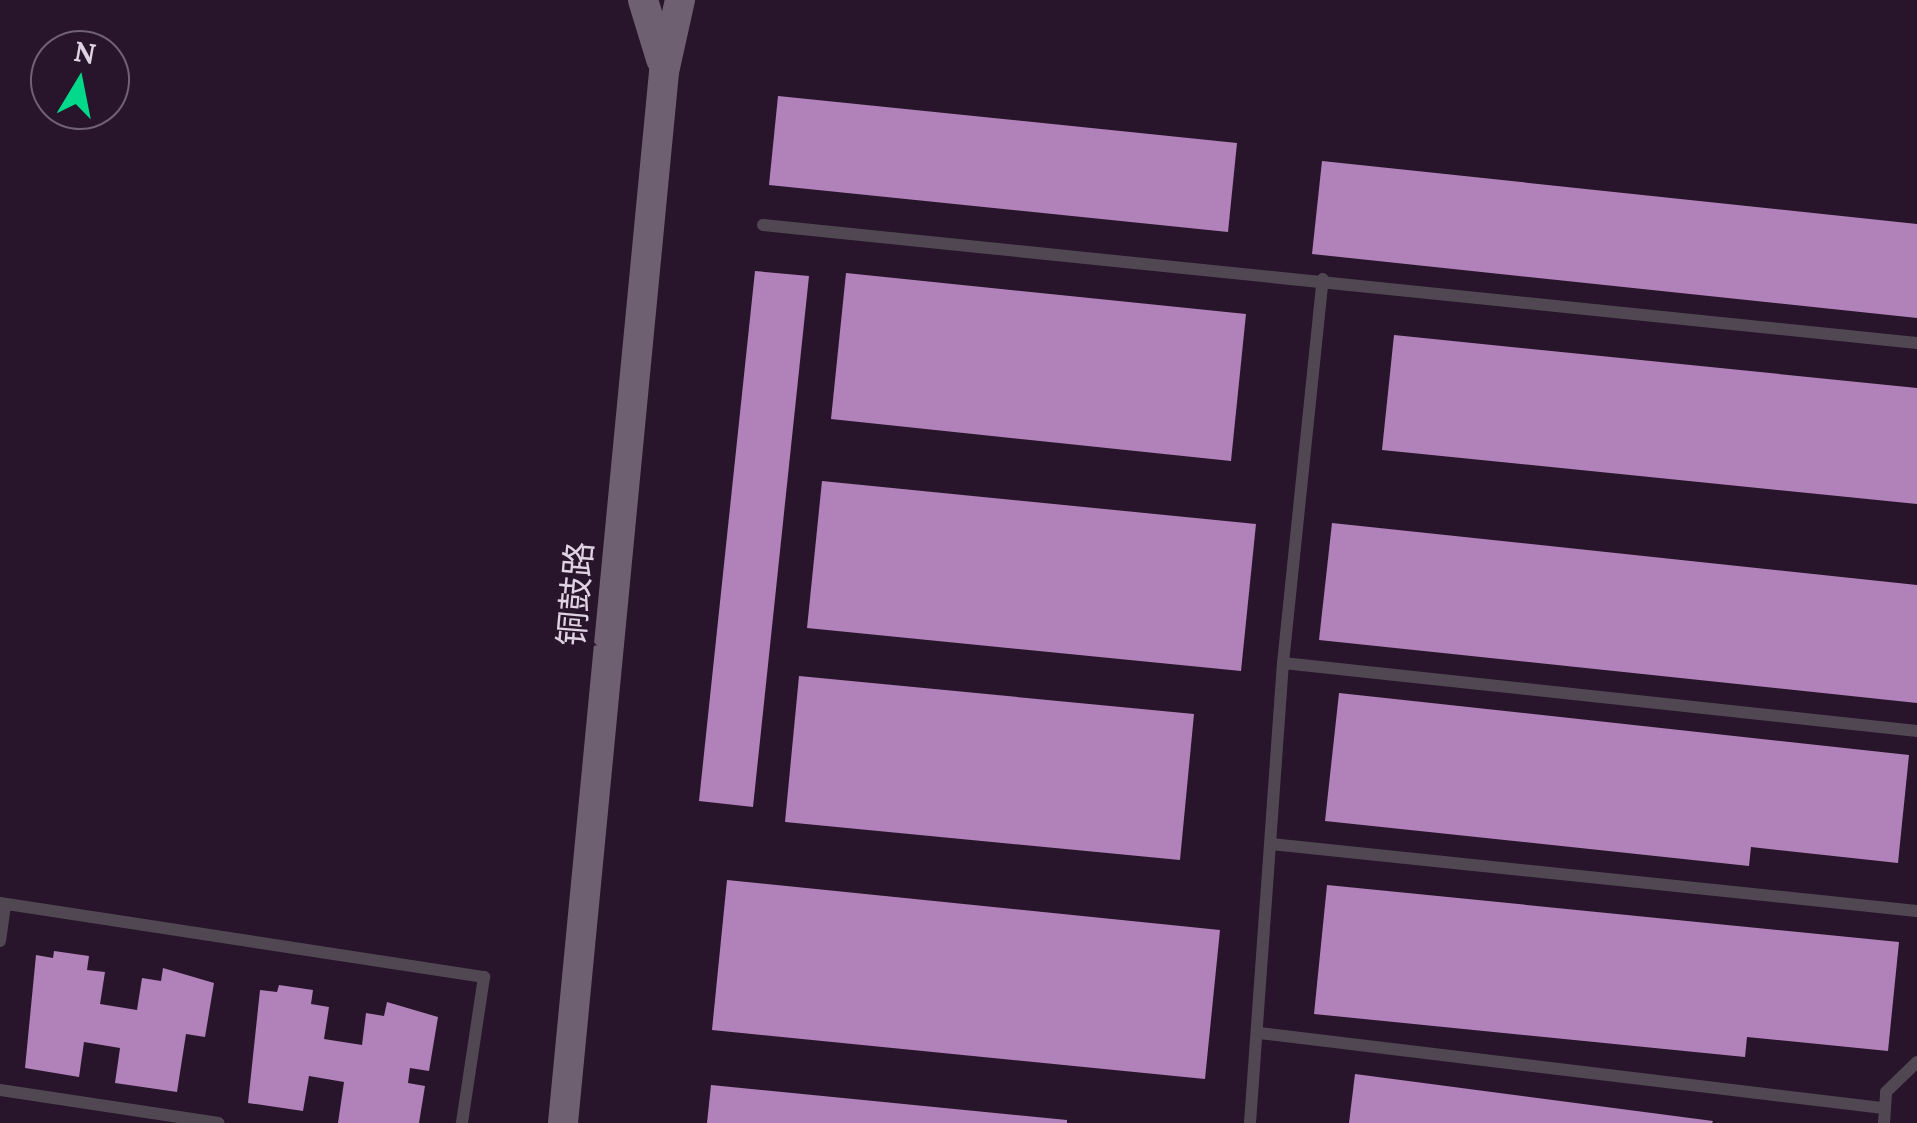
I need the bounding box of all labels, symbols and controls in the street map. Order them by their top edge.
north arrow [30,30,130,130]
text: N [71,33,99,72]
street label: 铜鼓路 [551,540,601,648]

